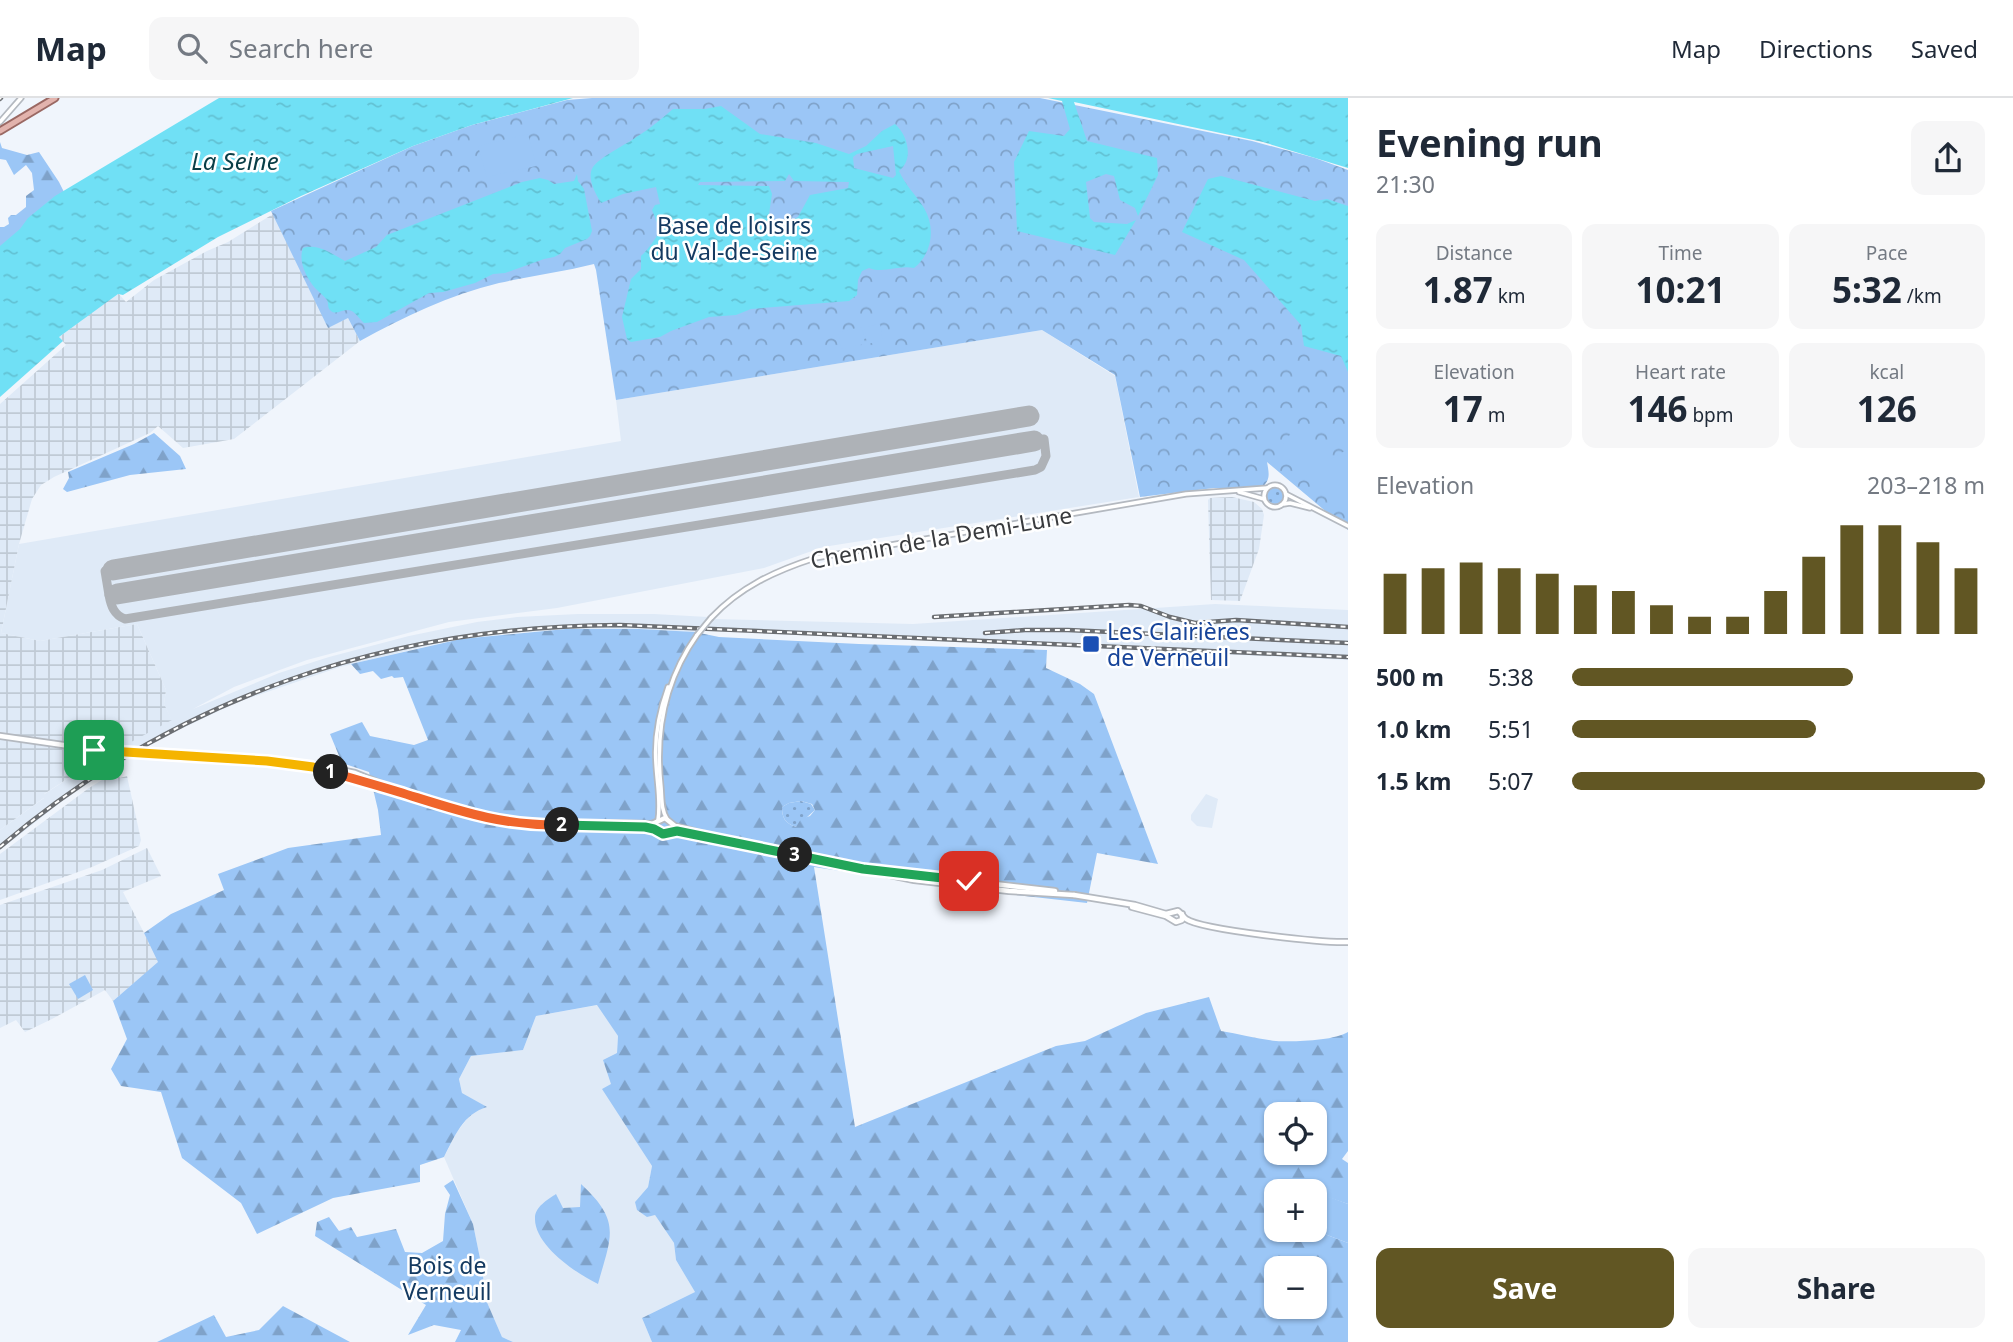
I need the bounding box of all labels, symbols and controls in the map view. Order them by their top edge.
search box [149,17,639,80]
text: Map [35,26,107,71]
icon: search [173,29,211,67]
text: Search here [229,30,373,66]
text: Map [1671,32,1721,65]
text: Directions [1759,32,1873,65]
text: Saved [1911,32,1978,65]
text: Evening run [1376,116,1603,168]
button: share [1911,121,1985,195]
water label: La Seine [191,144,279,177]
text: 21:30 [1376,168,1435,200]
park label: Base de loisirs du Val-de-Seine [650,209,818,267]
text: Distance [1436,240,1513,266]
text: Time [1659,240,1702,266]
text: Pace [1866,240,1908,266]
text: 1.87 [1423,266,1493,313]
text: 10:21 [1636,266,1725,313]
text: 5:32 [1832,266,1902,313]
text: km [1493,283,1526,309]
text: /km [1902,283,1942,309]
text: Elevation [1434,359,1515,385]
text: Heart rate [1635,359,1726,385]
text: kcal [1869,359,1904,385]
text: 17 [1443,385,1483,432]
text: 146 [1627,385,1687,432]
text: 126 [1857,385,1917,432]
text: m [1483,402,1506,428]
text: bpm [1687,402,1734,428]
text: Elevation [1376,469,1474,501]
text: 203–218 m [1867,469,1985,501]
street label: Chemin de la Demi-Lune [808,498,1074,576]
place label: Les Clairières de Verneuil [1107,615,1250,673]
marker: Les Clairières de Verneuil [1081,634,1101,654]
text: 500 m [1376,661,1444,693]
text: 5:38 [1488,661,1534,693]
text: 1.0 km [1376,713,1451,745]
text: 5:51 [1488,713,1534,745]
pin [64,720,124,780]
icon: arrive [75,731,113,769]
pin: 1 [314,754,348,790]
text: 1 [325,758,336,784]
text: 1.5 km [1376,765,1451,797]
text: 5:07 [1488,765,1534,797]
pin: 2 [544,808,580,842]
text: 2 [556,811,567,837]
pin: 3 [778,838,812,872]
text: 3 [789,841,800,867]
pin [939,851,999,911]
icon: check [950,862,988,900]
map controls [1264,1102,1327,1319]
button: locate [1264,1102,1327,1165]
button: + [1264,1179,1327,1242]
button: Save [1376,1248,1674,1328]
button: Share [1688,1248,1985,1328]
park label: Bois de Verneuil [402,1249,492,1307]
button: − [1264,1256,1327,1319]

